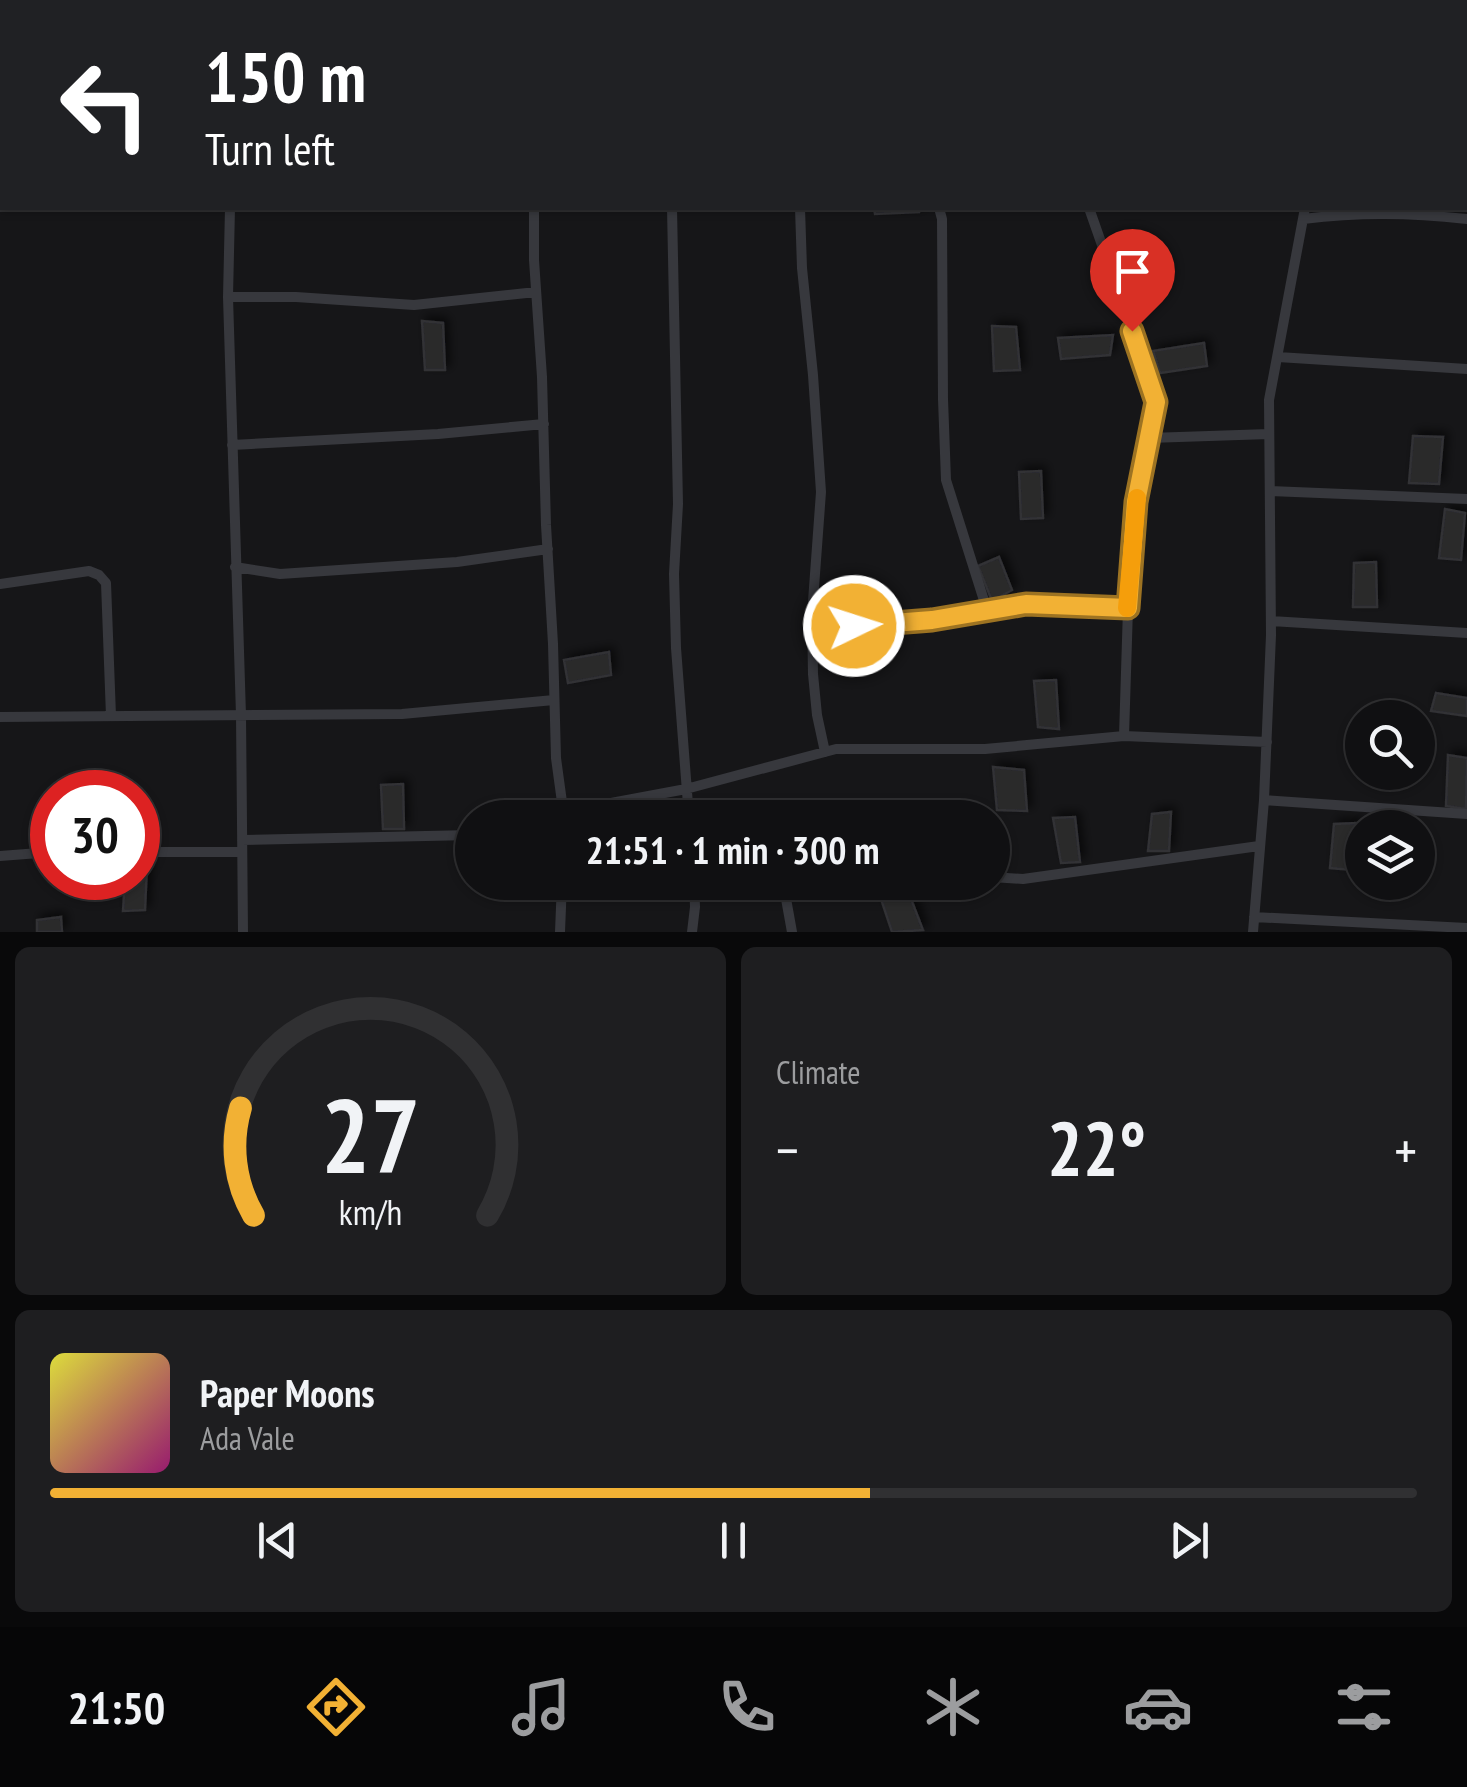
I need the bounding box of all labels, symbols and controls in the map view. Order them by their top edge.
text: 150 m [205,31,366,121]
icon: left [40,40,170,170]
text: Turn left [205,119,335,177]
pin [1090,229,1175,332]
icon: arrive [1105,244,1160,299]
position arrow [802,574,906,678]
map controls [1345,700,1435,900]
button: search [1345,700,1435,790]
speed limit sign: 30 [30,770,160,900]
button: layers [1345,810,1435,900]
text: 21:51 · 1 min · 300 m [586,825,879,874]
text: Climate [776,1051,860,1093]
text: 27 [321,1067,420,1202]
text: 22° [1047,1100,1146,1197]
text: − [776,1114,799,1185]
text: + [1394,1114,1417,1185]
text: km/h [339,1189,402,1235]
text: Paper Moons [200,1368,375,1417]
text: Ada Vale [200,1417,295,1459]
icon: previous [250,1513,305,1568]
icon: pause [706,1513,761,1568]
icon: next [1162,1513,1217,1568]
icon: directions [301,1672,371,1742]
icon: music [506,1672,576,1742]
icon: phone [712,1672,782,1742]
icon: climate [918,1672,988,1742]
icon: car [1123,1672,1193,1742]
icon: filters [1329,1672,1399,1742]
text: 21:50 [68,1678,165,1736]

